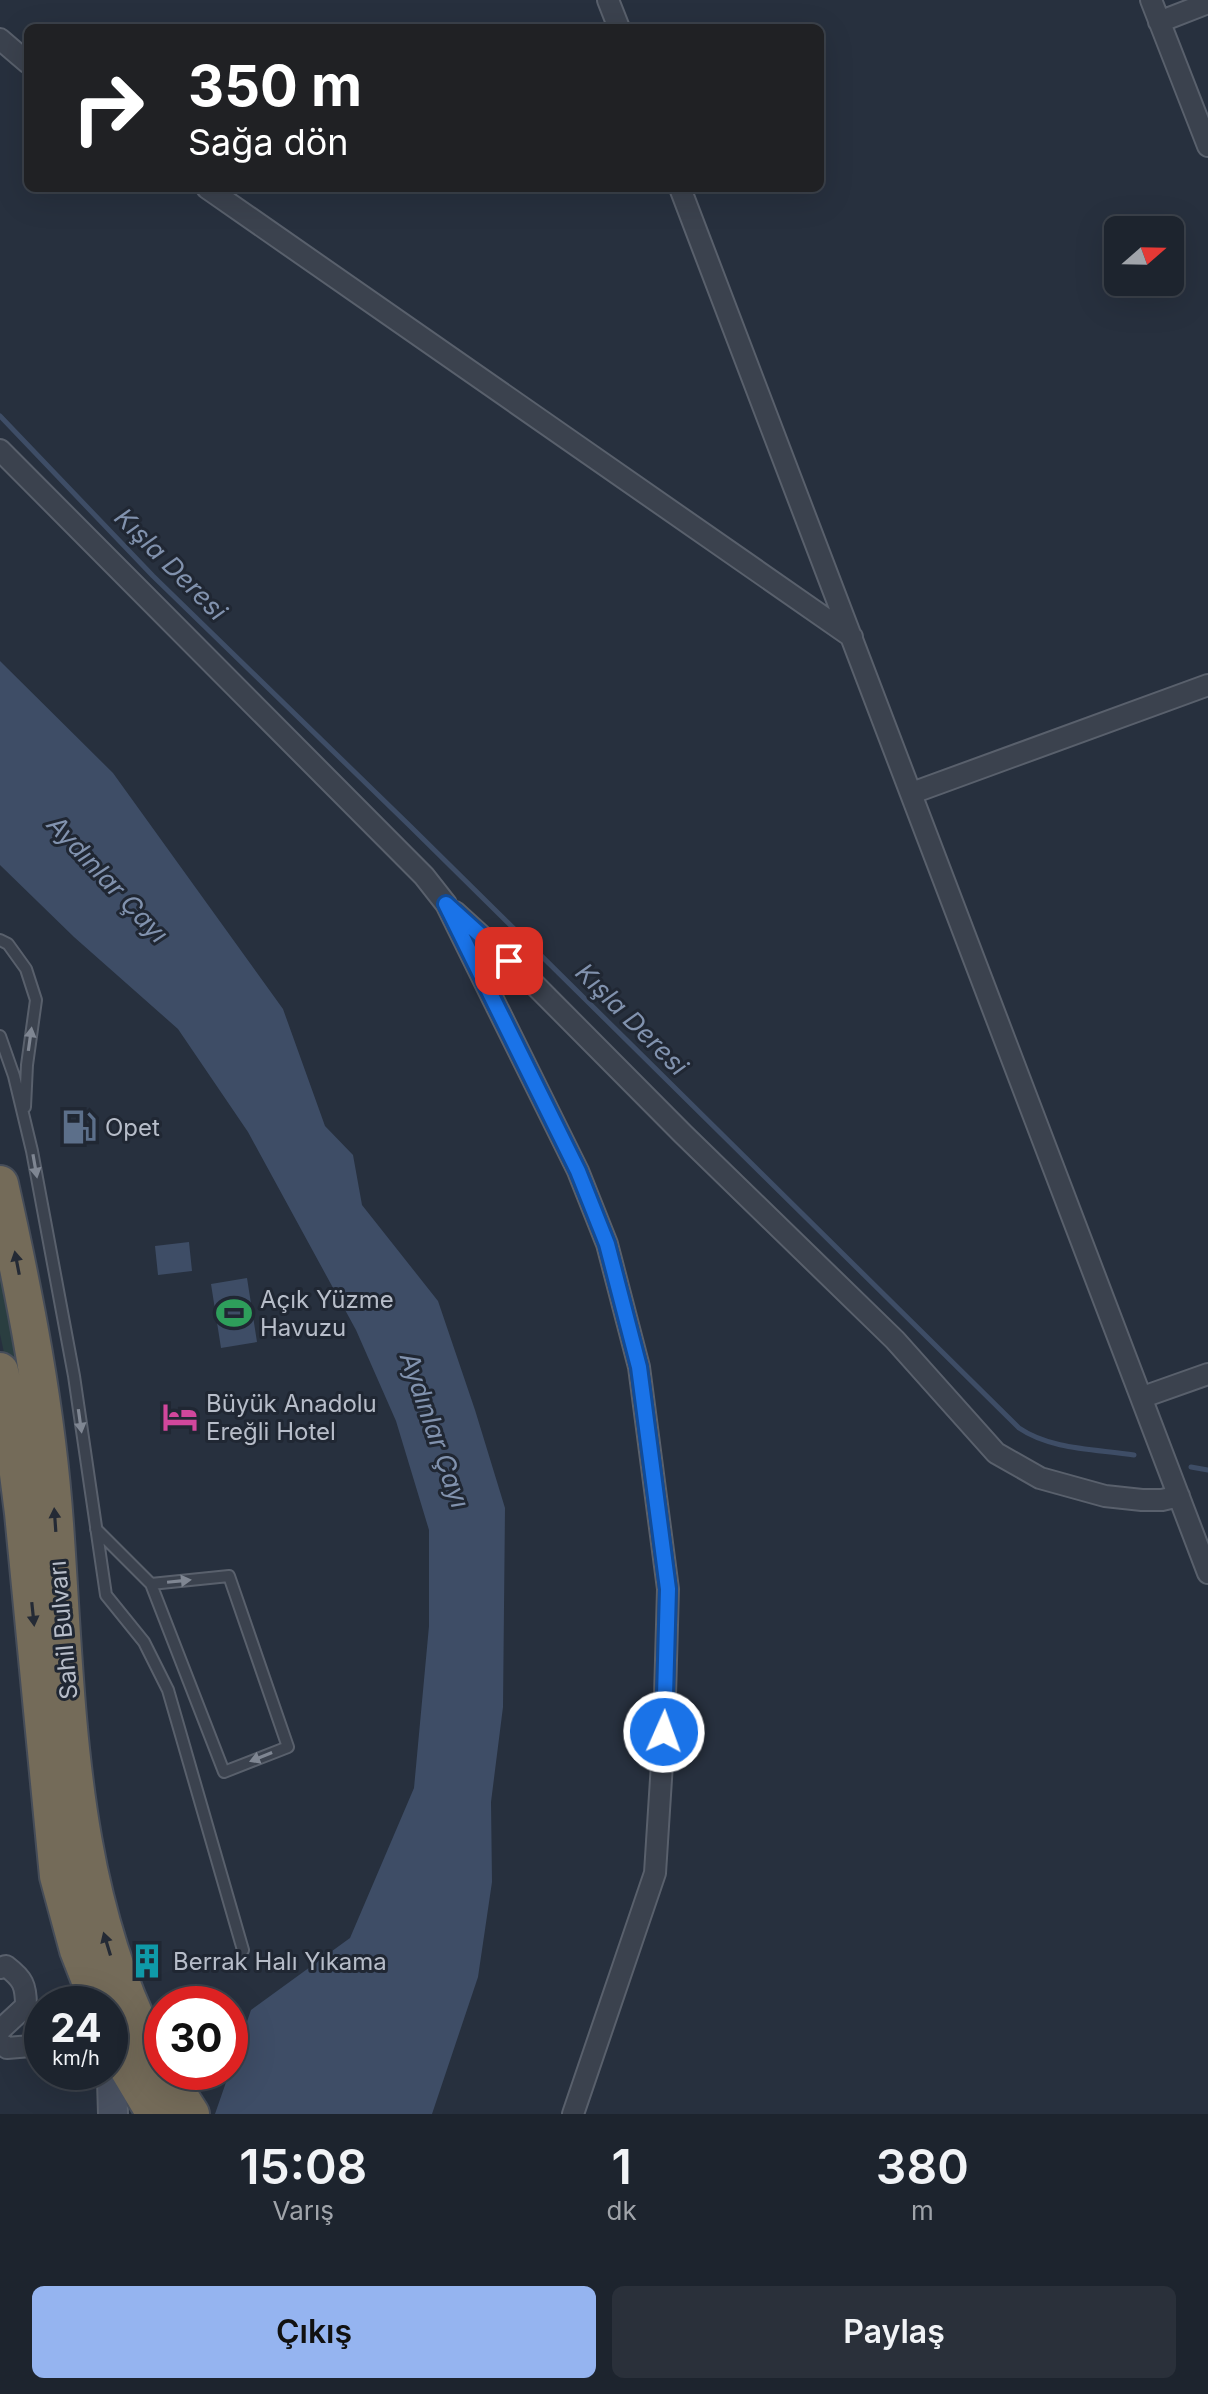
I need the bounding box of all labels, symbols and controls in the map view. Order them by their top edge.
text: 350 m [188,52,362,120]
icon: right [56,56,160,160]
text: Sağa dön [188,120,349,164]
north arrow [1104,216,1184,296]
map controls [1104,216,1184,296]
water label: Kışla Deresi [109,502,234,627]
water label: Aydınlar Çayı [40,808,175,949]
pin [475,927,543,995]
icon: arrive [487,939,531,983]
water label: Kışla Deresi [570,957,695,1082]
one-way arrow [24,1026,37,1051]
fuel station icon: Opet [60,1108,98,1146]
place label: Opet [105,1113,160,1142]
one-way arrow [29,1153,41,1178]
one-way arrow [10,1250,23,1275]
place label: Açık Yüzme Havuzu [260,1285,394,1342]
sports icon: Açık Yüzme Havuzu [215,1294,253,1332]
water label: Aydınlar Çayı [394,1347,476,1512]
place label: Büyük Anadolu Ereğli Hotel [206,1389,377,1446]
hotel icon: Büyük Anadolu Ereğli Hotel [161,1398,199,1436]
one-way arrow [74,1409,87,1434]
one-way arrow [48,1507,61,1532]
street label: Sahil Bulvarı [42,1559,84,1701]
one-way arrow [167,1574,192,1587]
one-way arrow [26,1602,39,1627]
position arrow [622,1690,706,1774]
one-way arrow [249,1751,273,1764]
one-way arrow [100,1931,113,1955]
building icon: Berrak Halı Yıkama [128,1942,166,1980]
place label: Berrak Halı Yıkama [173,1947,387,1976]
speed limit sign: 30 [144,1986,248,2090]
text: 24 [50,2003,102,2052]
text: km/h [52,2046,100,2070]
text: 15:08 [239,2137,367,2196]
text: 1 [611,2137,632,2196]
text: 380 [876,2137,969,2196]
text: Varış [273,2195,334,2226]
text: dk [607,2195,637,2226]
text: m [911,2195,934,2226]
button: Çıkış [32,2286,596,2378]
button: Paylaş [612,2286,1176,2378]

